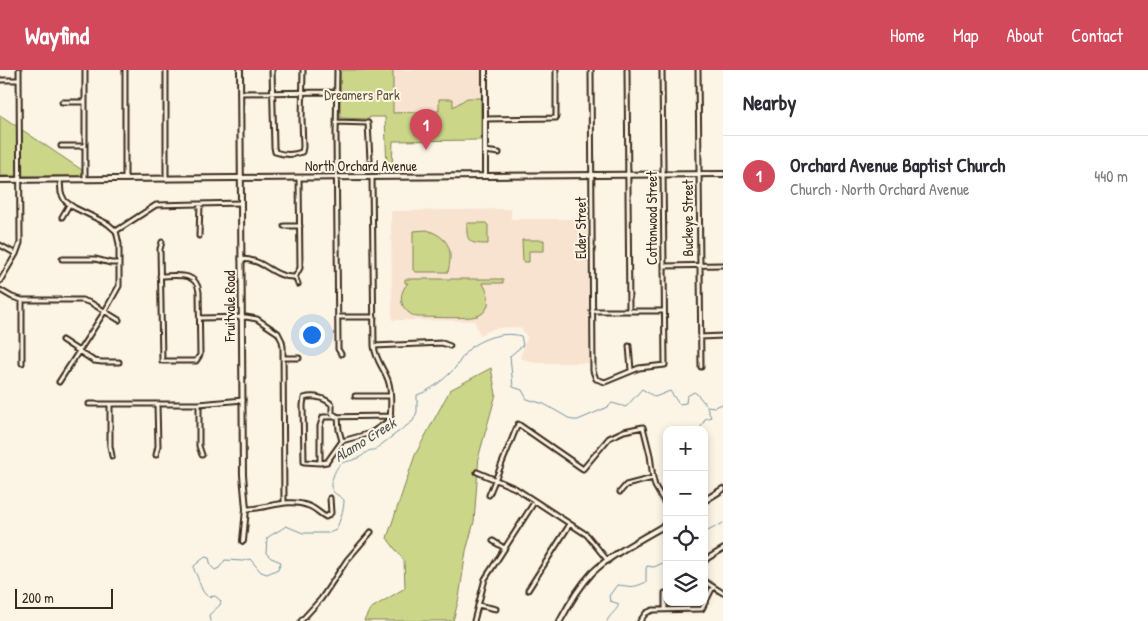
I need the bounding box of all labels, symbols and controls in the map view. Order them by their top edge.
text: Wayfind [25,19,89,51]
text: Home [890,23,925,48]
text: Map [953,23,978,48]
text: About [1006,23,1043,48]
text: Contact [1071,23,1123,48]
park label: Dreamers Park [324,85,400,104]
text: Nearby [743,88,796,117]
pin: 1 [410,109,442,150]
text: Orchard Avenue Baptist Church [790,152,1005,178]
street label: North Orchard Avenue [305,156,417,175]
text: 1 [756,165,762,187]
text: 440 m [1094,165,1128,187]
street label: Cottonwood Street [642,171,661,265]
text: Church · North Orchard Avenue [790,178,969,200]
street label: Buckeye Street [678,179,698,256]
street label: Elder Street [571,197,590,259]
street label: Fruitvale Road [220,270,239,342]
your location [299,322,325,348]
water label: Alamo Creek [330,411,401,467]
map controls [663,426,708,606]
button: + [663,426,708,471]
button: − [663,471,708,516]
button: locate [663,516,708,561]
button: layers [663,561,708,606]
scale bar [15,586,112,609]
text: 200 m [22,588,54,607]

